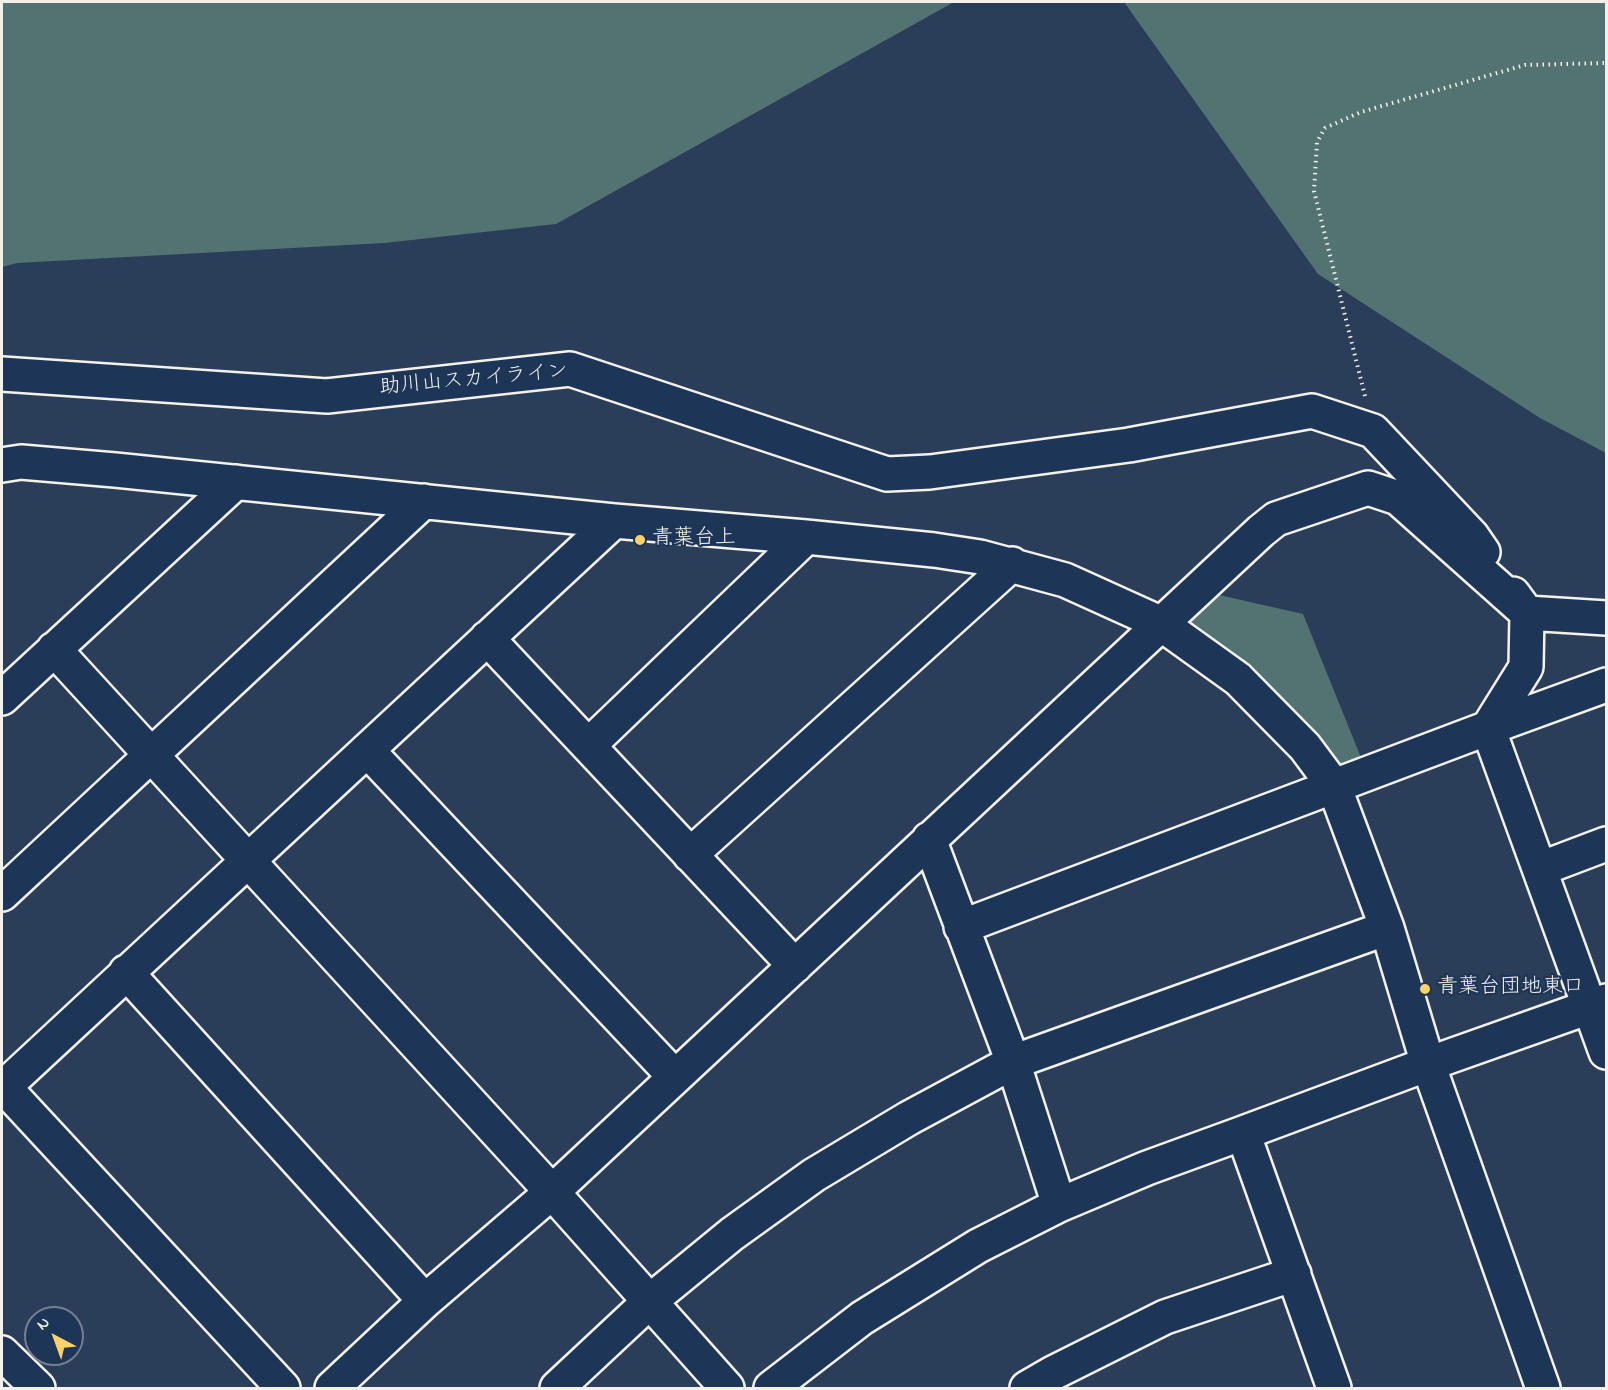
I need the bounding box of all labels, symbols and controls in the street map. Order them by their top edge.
street label: 助川山スカイライン [379,360,569,402]
place label: 青葉台上 [652,527,736,553]
marker: 青葉台上 [633,533,647,547]
place label: 青葉台団地東口 [1437,976,1584,1002]
marker: 青葉台団地東口 [1418,982,1432,996]
north arrow [24,1306,84,1366]
text: N [32,1311,55,1337]

